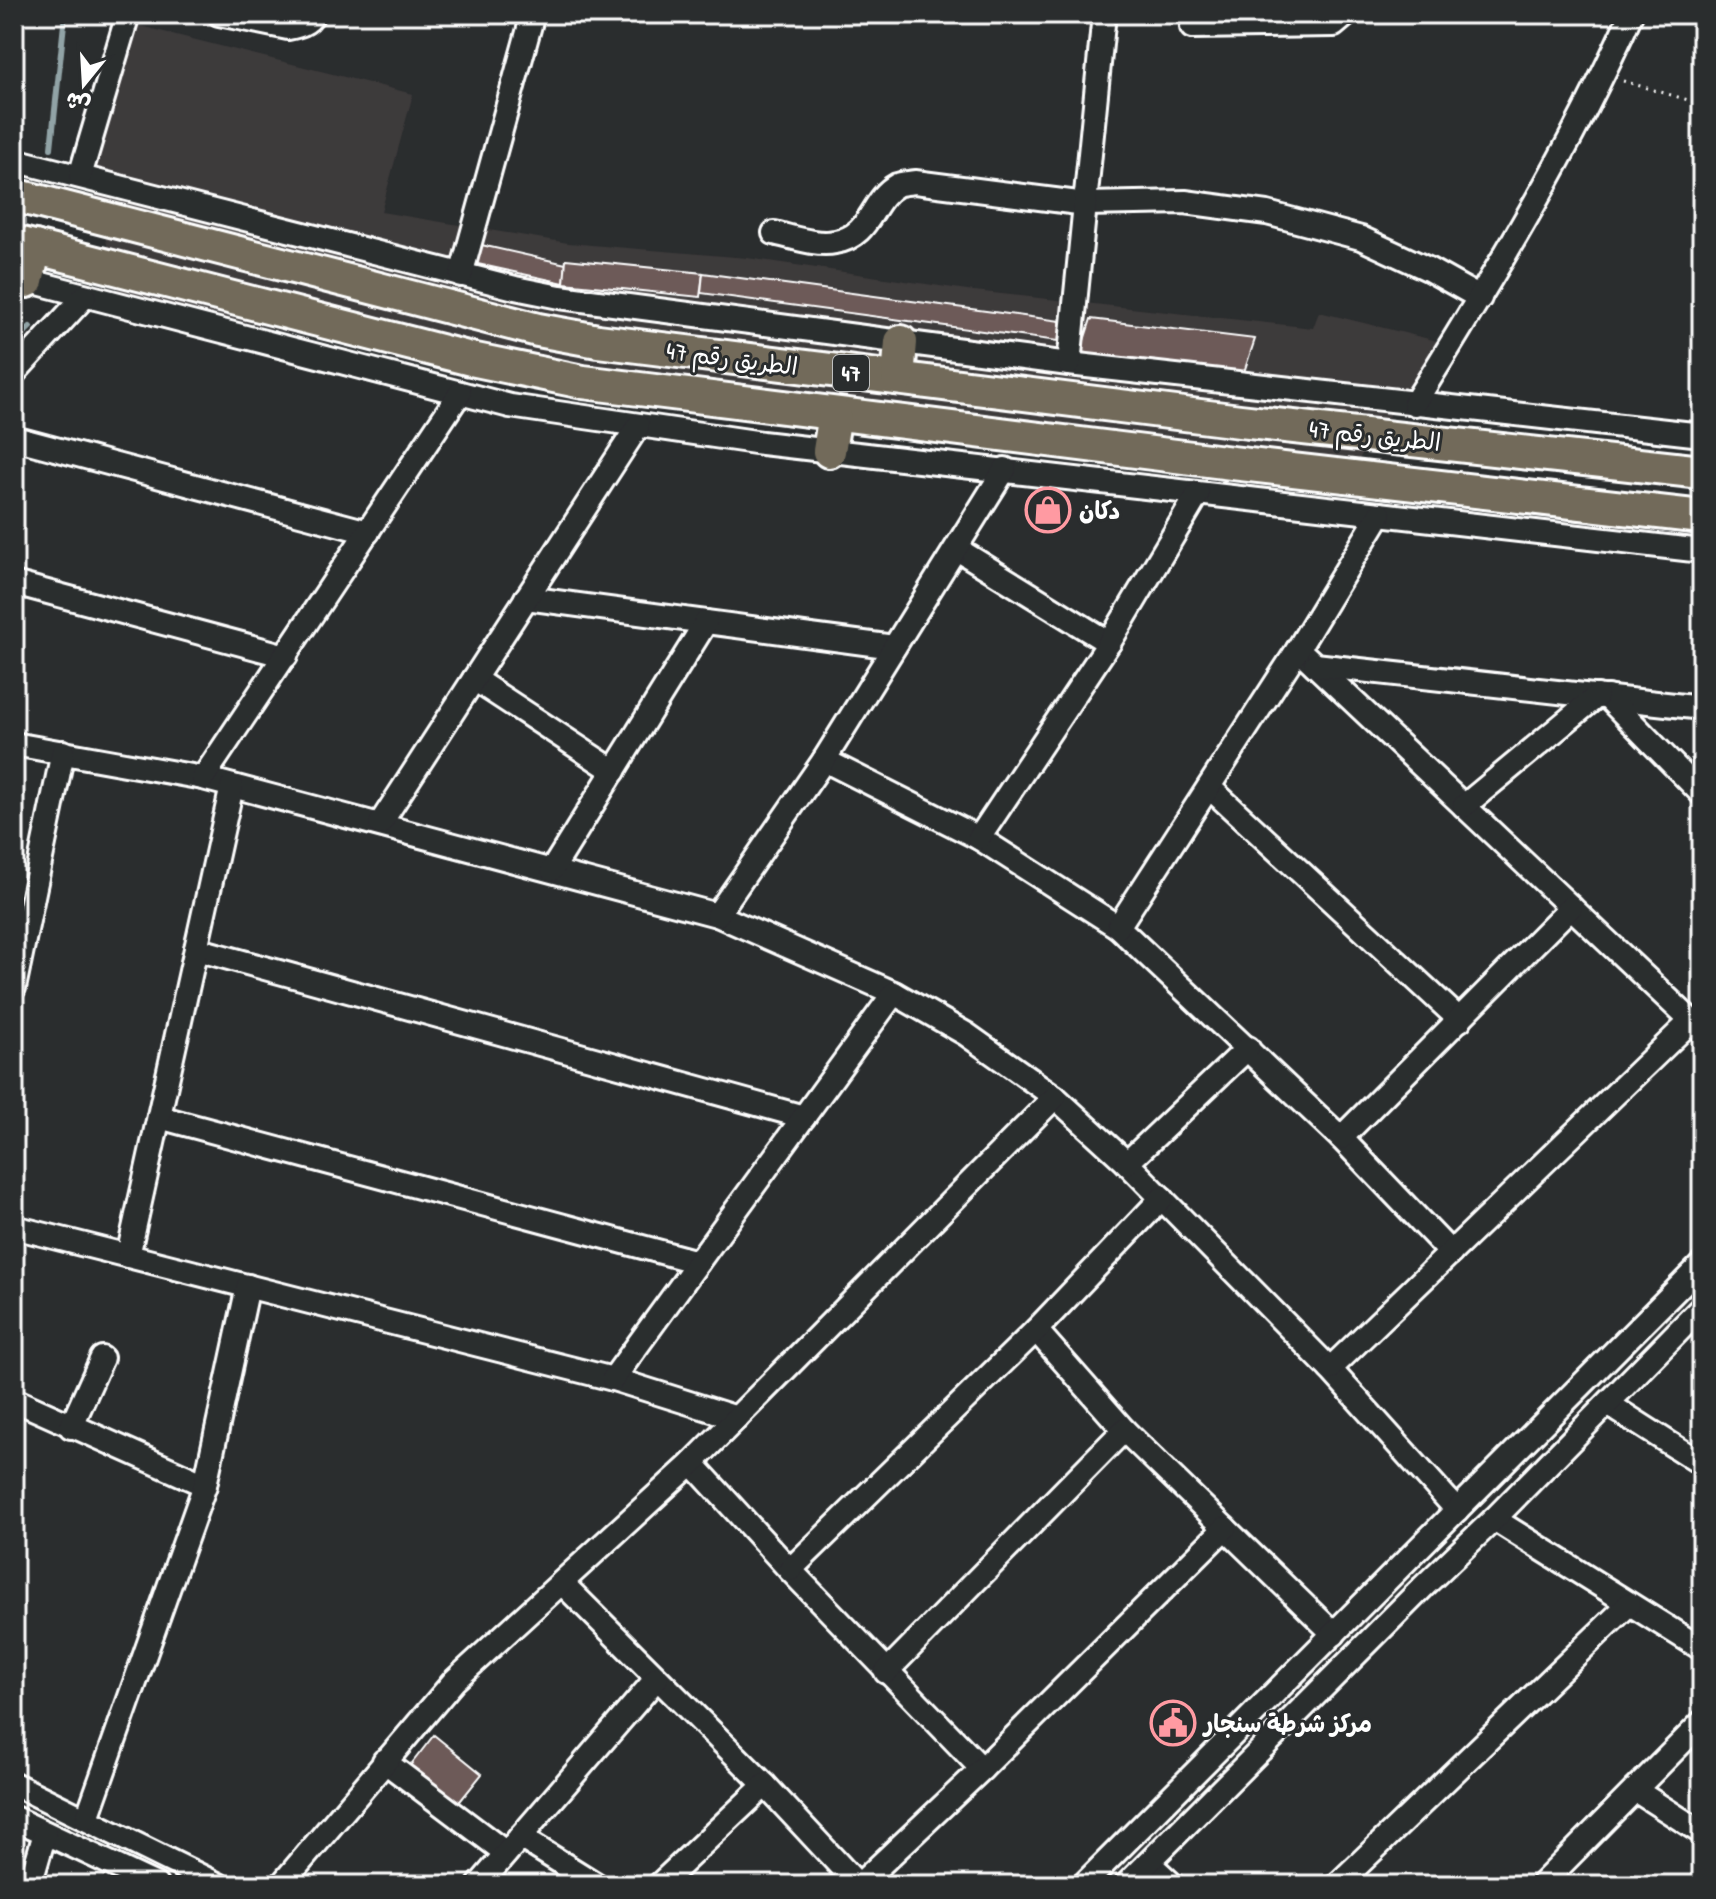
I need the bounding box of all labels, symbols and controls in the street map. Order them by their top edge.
north arrow [44,44,124,124]
text: ش [62,85,94,121]
street label: الطريق رقم 47 [664,334,800,385]
road number: 47 [833,355,869,391]
street label: الطريق رقم 47 [1307,412,1442,461]
shop icon: دكان [1024,486,1072,534]
place label: دكان [1079,494,1120,526]
public building icon: مركز شرطة سنجار [1149,1699,1197,1747]
place label: مركز شرطة سنجار [1202,1707,1372,1739]

